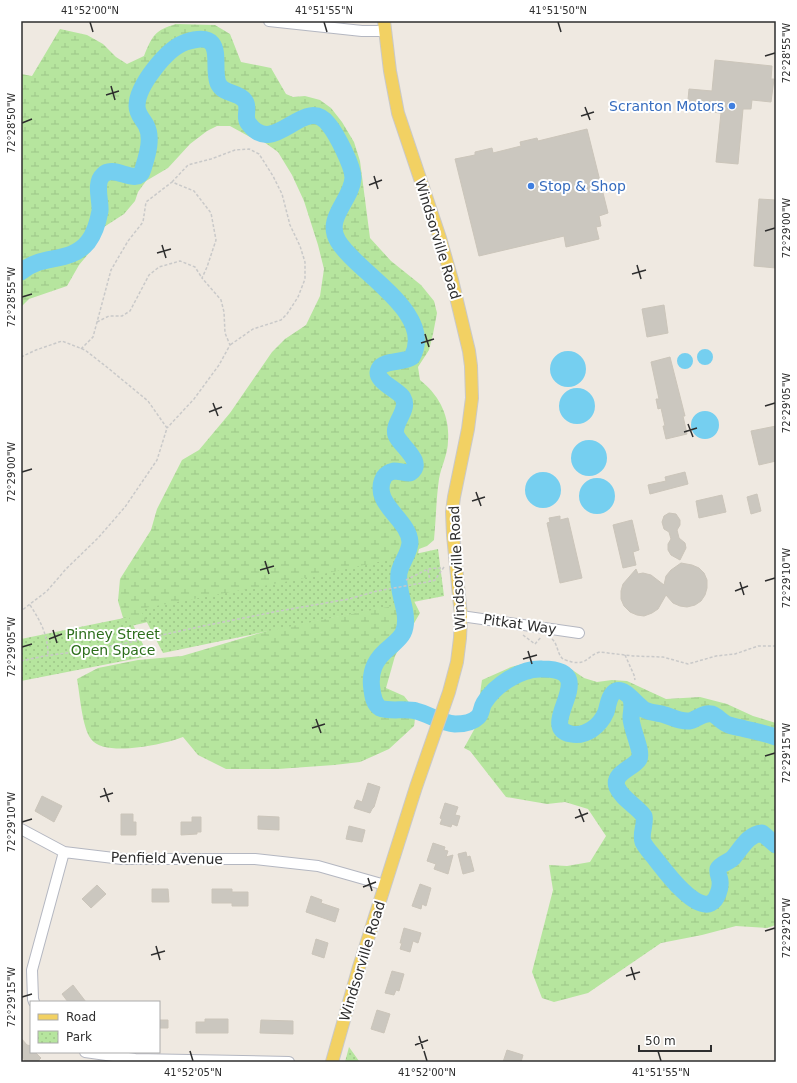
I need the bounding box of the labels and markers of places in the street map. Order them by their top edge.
place label: Scranton Motors [609,98,724,114]
marker: Scranton Motors [727,101,737,111]
place label: Stop & Shop [539,178,626,194]
marker: Stop & Shop [526,181,536,191]

